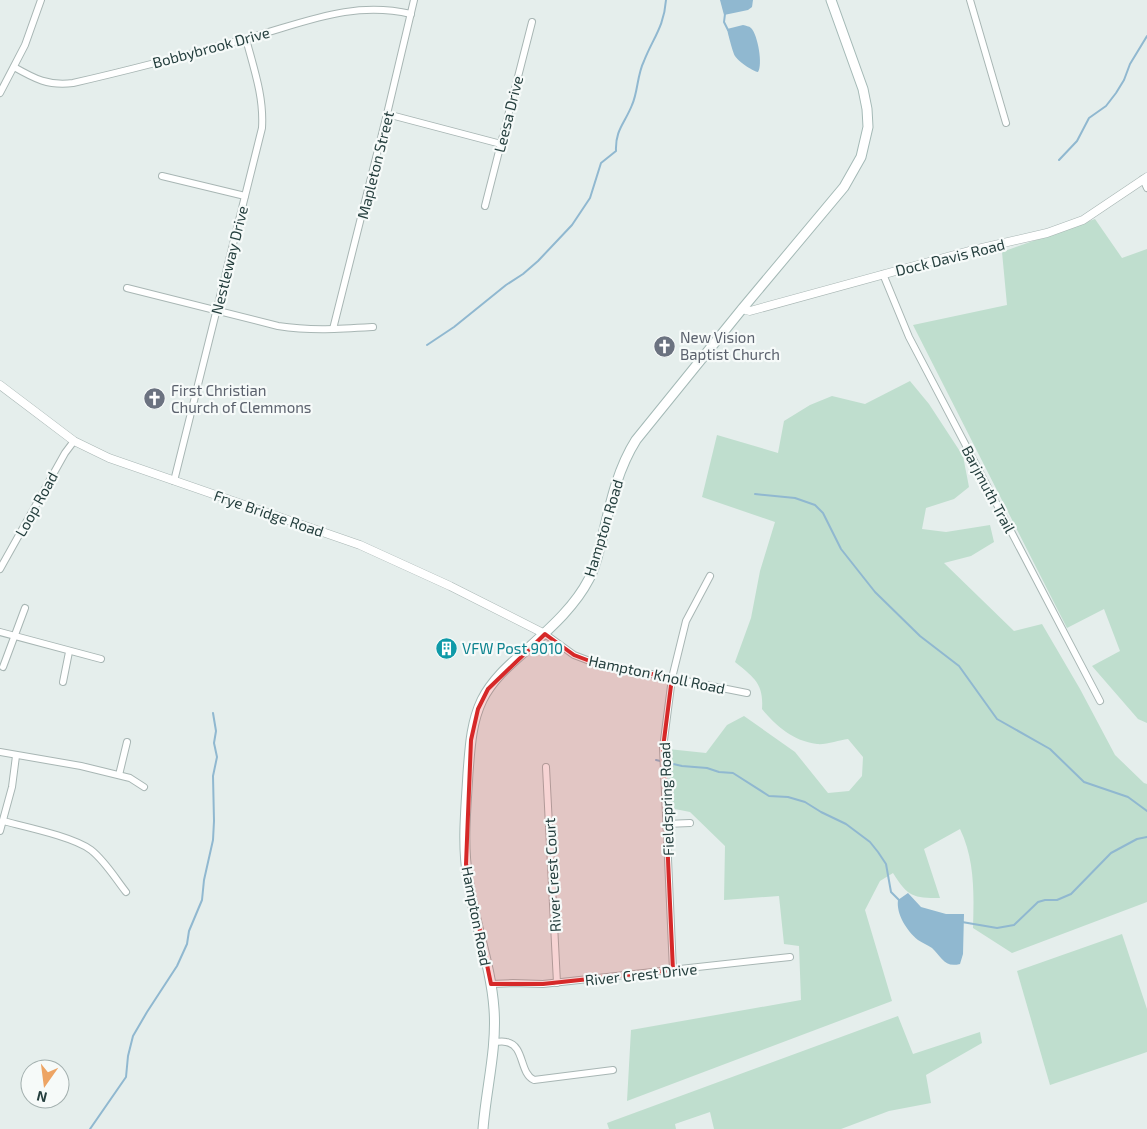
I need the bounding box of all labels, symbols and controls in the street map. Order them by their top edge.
street label: Bobbybrook Drive [150,23,272,71]
street label: Leesa Drive [490,74,526,154]
street label: Mapleton Street [353,109,397,221]
street label: Nestleway Drive [207,204,251,316]
street label: Dock Davis Road [893,235,1007,279]
place label: New Vision Baptist Church [680,328,780,363]
church icon: New Vision Baptist Church [652,334,676,358]
place label: First Christian Church of Clemmons [171,381,312,416]
church icon: First Christian Church of Clemmons [143,387,167,411]
street label: Barjmuth Trail [958,442,1020,537]
street label: Loop Road [11,468,61,540]
street label: Hampton Road [580,477,626,579]
street label: Frye Bridge Road [212,486,326,540]
building icon: VFW Post 9010 [434,636,458,660]
place label: VFW Post 9010 [462,639,563,657]
street label: Hampton Knoll Road [587,651,727,697]
street label: Fieldspring Road [655,742,677,856]
street label: River Crest Court [540,817,564,933]
street label: Hampton Road [459,865,495,967]
street label: River Crest Drive [584,959,698,989]
north arrow [20,1059,70,1109]
text: N [35,1088,49,1107]

